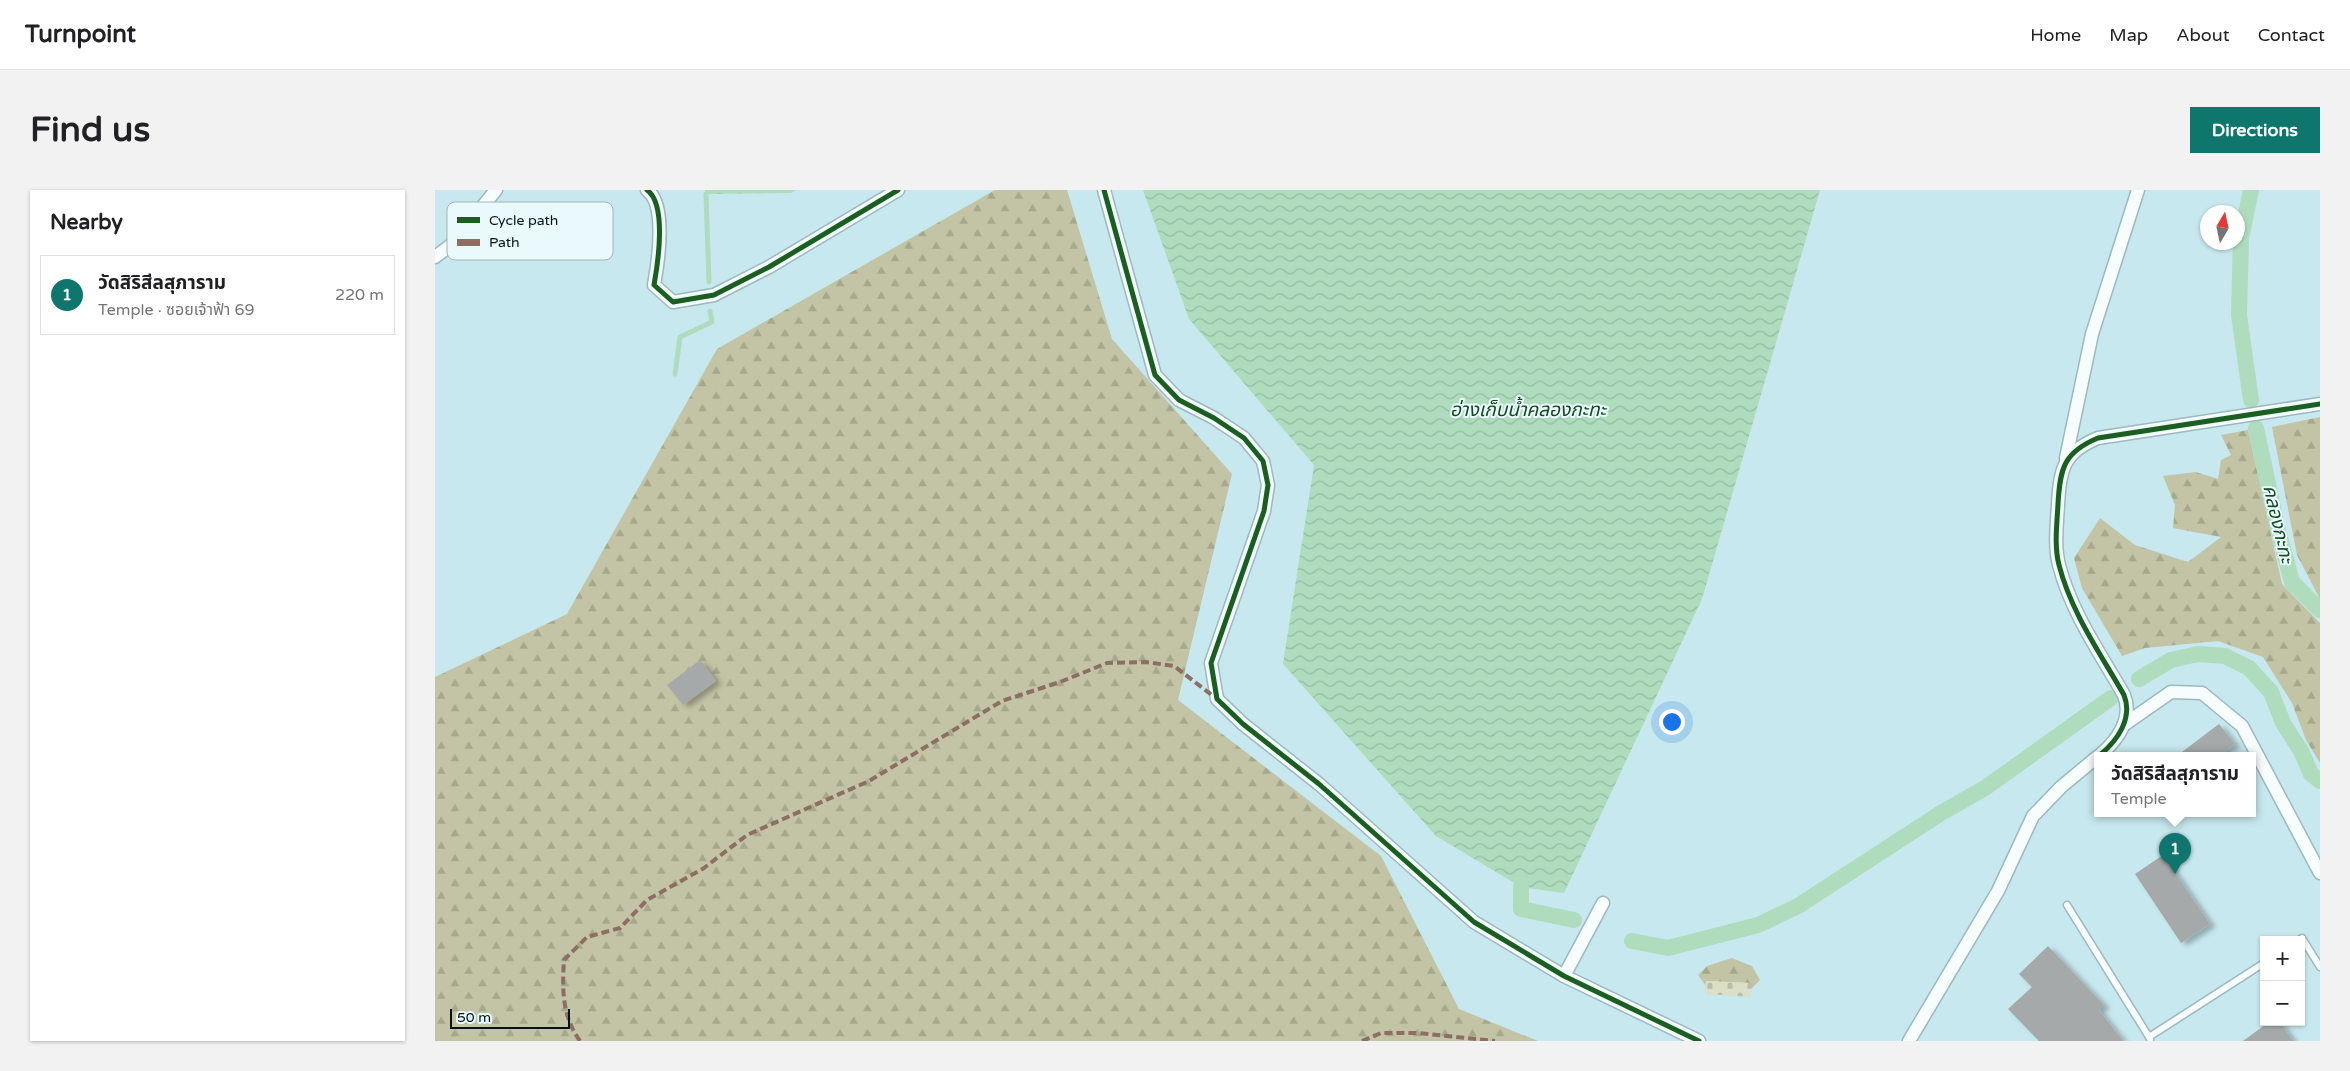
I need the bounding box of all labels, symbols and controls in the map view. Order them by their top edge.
text: Turnpoint [25,20,136,49]
text: Home [2030,24,2081,46]
text: Map [2109,24,2148,46]
text: About [2176,24,2230,46]
text: Contact [2258,24,2325,46]
button: Directions [2190,107,2320,153]
text: Find us [30,109,150,151]
legend [447,202,613,260]
north arrow [2200,205,2245,250]
text: Nearby [50,210,123,235]
text: Cycle path [489,212,558,229]
text: Path [489,234,520,251]
text: วัดสิริสีลสุภาราม [98,272,226,294]
text: 1 [62,285,72,305]
text: 220 m [335,285,384,305]
text: Temple · ซอยเจ้าฟ้า 69 [98,300,255,320]
water label: อ่างเก็บน้ำคลองกะทะ [1450,396,1608,421]
water label: คลองกะทะ [2258,483,2298,567]
your location [1659,709,1685,735]
popup [2094,752,2256,817]
text: วัดสิริสีลสุภาราม [2111,763,2239,785]
text: Temple [2111,789,2167,809]
pin: 1 [2159,833,2191,874]
map controls [2260,936,2305,1026]
button: + [2260,936,2305,981]
button: − [2260,981,2305,1026]
scale bar [450,1006,570,1029]
text: 50 m [457,1009,491,1026]

